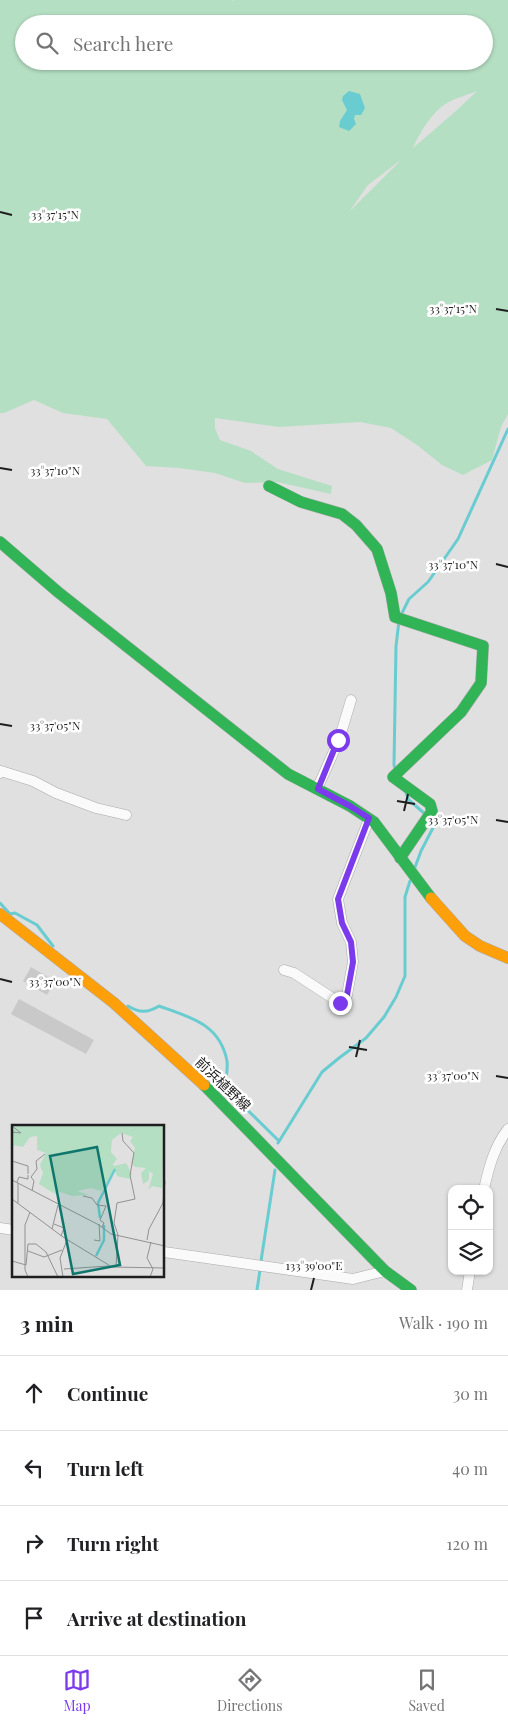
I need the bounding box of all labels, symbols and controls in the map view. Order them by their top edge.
search box [15,15,493,70]
icon: search [33,29,61,57]
text: Search here [73,30,173,56]
text: 33°37'15"N [31,206,80,222]
text: 33°37'15"N [429,300,478,316]
text: 33°37'10"N [30,462,81,478]
text: 33°37'10"N [428,556,479,572]
text: 33°37'05"N [30,717,81,733]
route start [327,729,350,752]
text: 33°37'05"N [428,811,479,827]
text: 33°37'00"N [29,973,82,989]
route end [329,992,352,1015]
street label: 前浜植野線 [192,1052,255,1115]
text: 33°37'00"N [427,1067,480,1083]
inset map [12,1125,165,1278]
map controls [448,1185,493,1275]
button: locate [448,1185,493,1230]
button: layers [448,1230,493,1275]
text: 133°39'00"E [286,1257,342,1273]
text: 3 min [20,1309,74,1337]
text: Walk · 190 m [399,1312,488,1333]
icon: ahead [20,1379,48,1407]
text: Continue [67,1380,148,1406]
text: 30 m [453,1383,488,1404]
icon: left [20,1454,48,1482]
text: Turn left [67,1455,144,1481]
text: 40 m [452,1458,488,1479]
icon: right [20,1529,48,1557]
text: Turn right [67,1530,159,1556]
text: 120 m [447,1533,488,1554]
icon: arrive [20,1604,48,1632]
text: Arrive at destination [67,1605,247,1631]
tab: Map [63,1666,91,1715]
tab: Directions [217,1666,282,1715]
tab: Saved [409,1666,445,1715]

